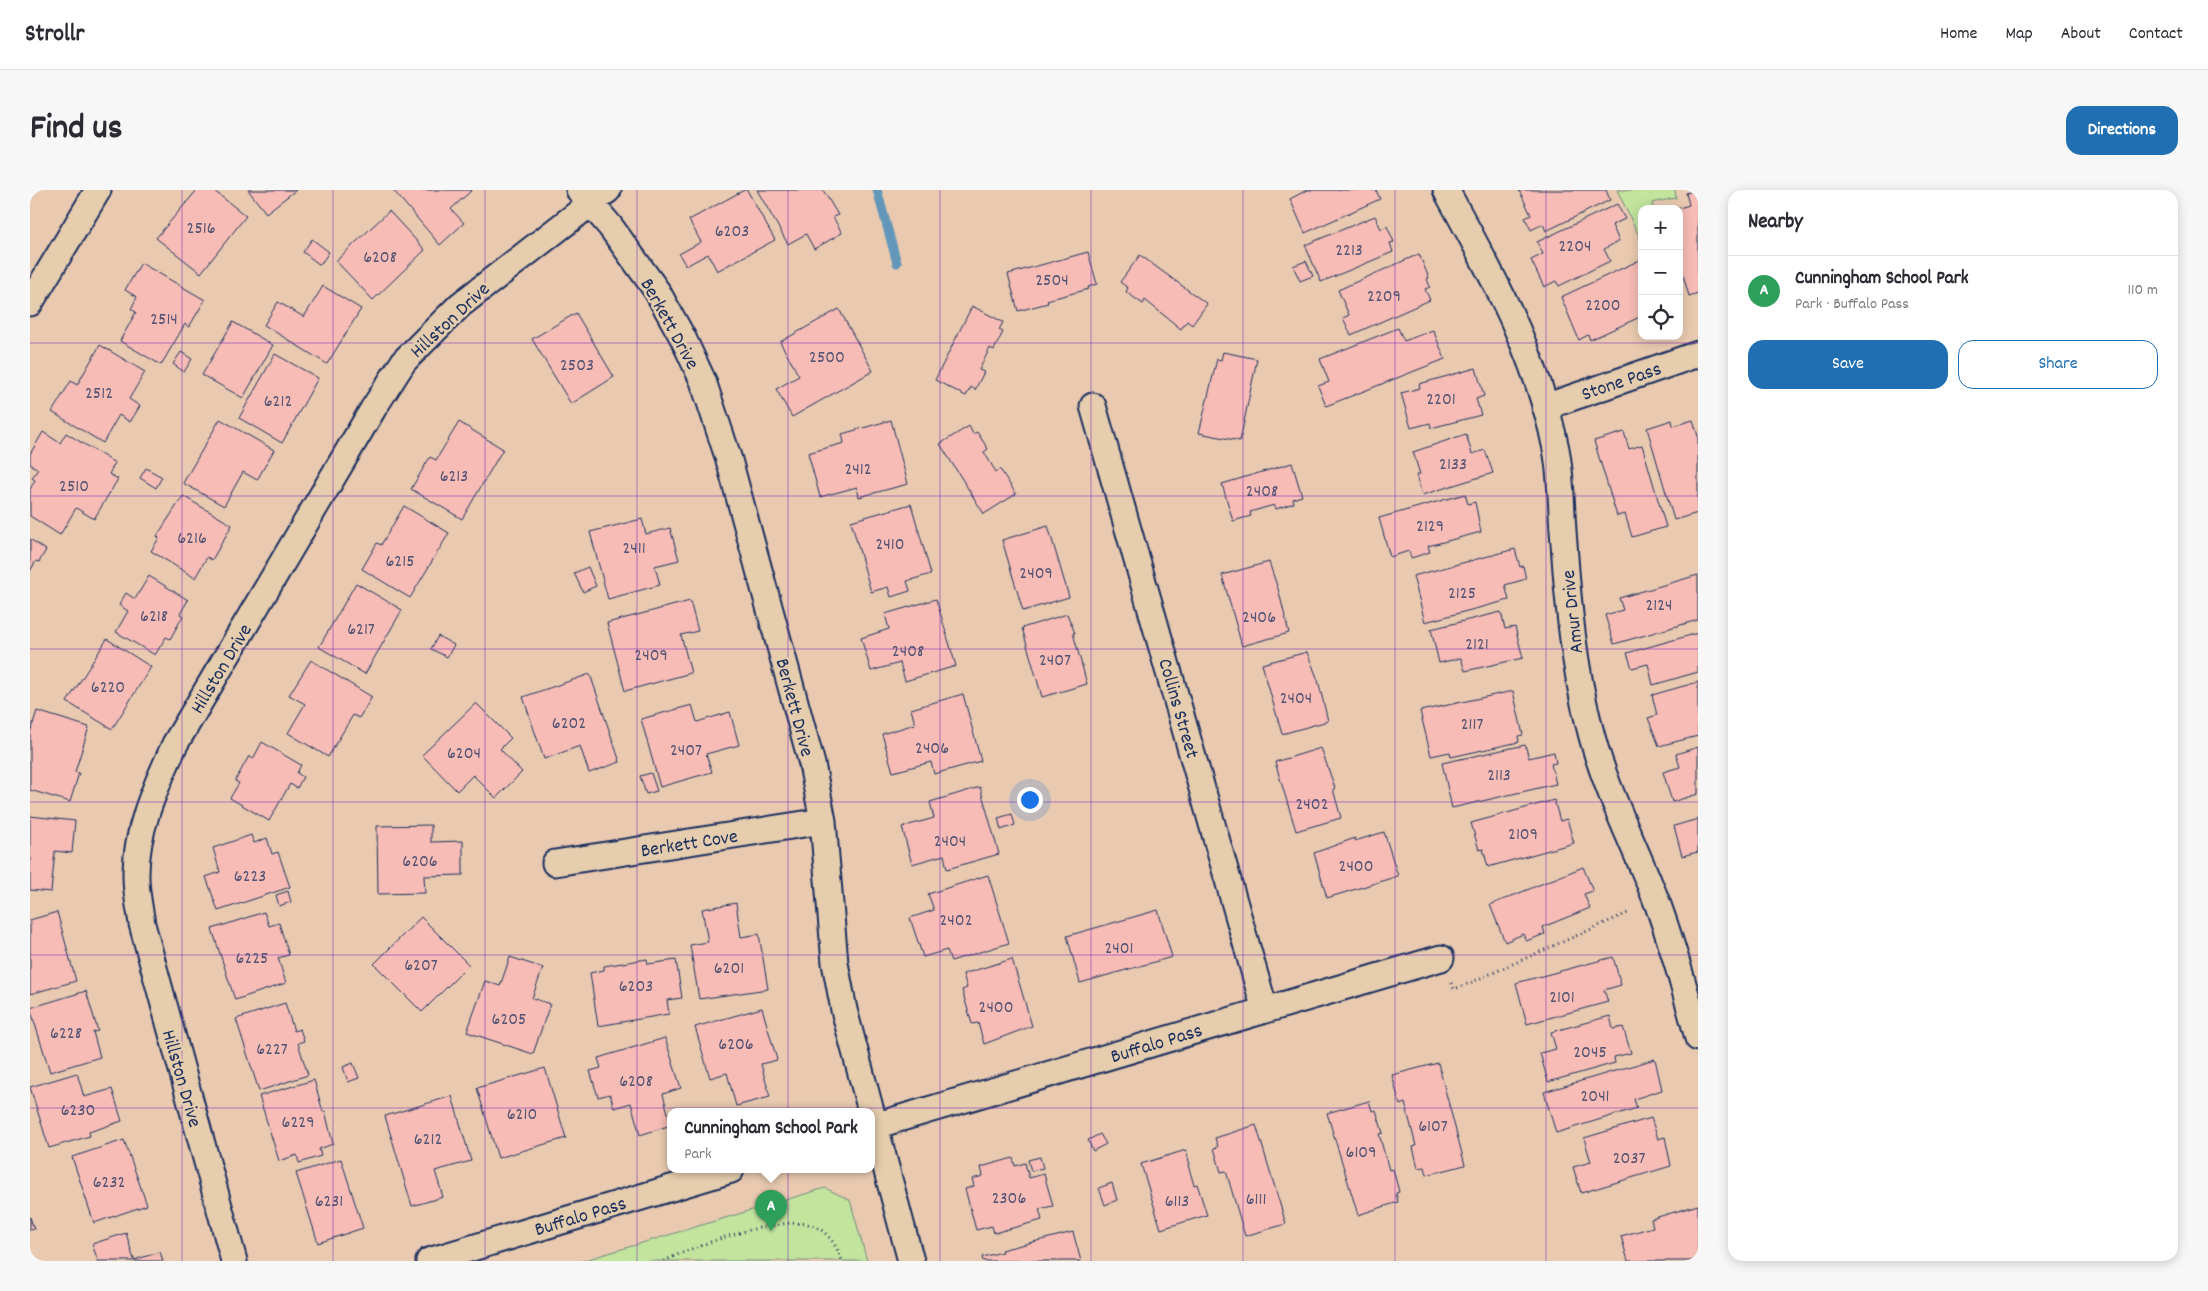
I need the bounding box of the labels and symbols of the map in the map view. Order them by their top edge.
house number: 2516 [187,217,215,242]
house number: 6203 [715,220,749,245]
house number: 2204 [1558,235,1592,260]
house number: 2213 [1335,239,1363,264]
house number: 6208 [363,246,397,271]
house number: 2504 [1035,269,1069,294]
street label: Berkett Drive [632,274,705,375]
street label: Hillston Drive [405,277,497,366]
house number: 2209 [1367,285,1401,310]
house number: 2200 [1585,294,1621,319]
house number: 2514 [150,308,178,333]
house number: 2500 [809,346,845,371]
house number: 2503 [560,354,594,379]
street label: Stone Pass [1578,356,1666,410]
house number: 2512 [85,382,113,407]
house number: 2201 [1426,388,1456,413]
house number: 6212 [264,390,292,415]
house number: 2133 [1439,453,1467,478]
house number: 2412 [844,458,872,483]
house number: 6213 [440,465,468,490]
house number: 2510 [59,475,89,500]
house number: 2408 [1246,480,1278,505]
house number: 2129 [1416,515,1444,540]
house number: 6216 [177,527,207,552]
house number: 2410 [875,533,905,558]
house number: 2411 [622,537,646,562]
house number: 6215 [386,550,414,575]
house number: 2409 [1019,562,1053,587]
street label: Amur Drive [1556,568,1592,655]
house number: 2125 [1448,582,1476,607]
house number: 2124 [1645,594,1673,619]
house number: 6218 [140,605,168,630]
house number: 2406 [1242,606,1276,631]
house number: 6217 [347,618,375,643]
street label: Hillston Drive [185,619,261,720]
house number: 2121 [1465,633,1489,658]
house number: 2408 [892,640,924,665]
house number: 2409 [634,644,668,669]
house number: 2407 [1039,649,1071,674]
street label: Berkett Drive [767,656,820,760]
street label: Collins Street [1149,656,1205,762]
house number: 6220 [91,676,125,701]
house number: 2404 [1280,687,1312,712]
house number: 6202 [552,712,586,737]
house number: 2117 [1461,713,1483,738]
house number: 2406 [915,737,949,762]
house number: 2407 [670,739,702,764]
house number: 6204 [447,742,481,767]
house number: 2113 [1487,764,1511,789]
your location [1017,787,1043,813]
house number: 2402 [1295,793,1329,818]
street label: Berkett Cove [639,823,740,866]
house number: 2109 [1508,823,1538,848]
house number: 2404 [934,830,966,855]
house number: 6206 [402,850,438,875]
house number: 2400 [1339,855,1373,880]
house number: 6223 [234,865,266,890]
house number: 2402 [939,909,973,934]
house number: 2401 [1104,937,1134,962]
house number: 6225 [236,947,268,972]
house number: 6207 [404,954,438,979]
house number: 6201 [714,957,744,982]
house number: 6203 [619,975,653,1000]
house number: 2101 [1549,986,1575,1011]
house number: 2400 [979,996,1013,1021]
house number: 6205 [492,1008,526,1033]
street label: Buffalo Pass [1108,1018,1206,1072]
house number: 6228 [50,1022,82,1047]
street label: Hillston Drive [153,1027,207,1131]
house number: 6206 [718,1033,754,1058]
house number: 6227 [256,1038,288,1063]
house number: 2045 [1573,1041,1607,1066]
house number: 6208 [619,1070,653,1095]
house number: 2041 [1580,1085,1610,1110]
house number: 6230 [61,1099,95,1124]
house number: 6210 [507,1103,537,1128]
house number: 6229 [282,1111,314,1136]
house number: 6107 [1418,1115,1448,1140]
house number: 6212 [414,1128,442,1153]
house number: 6109 [1346,1141,1376,1166]
house number: 2037 [1613,1147,1645,1172]
house number: 6232 [93,1171,125,1196]
house number: 2306 [992,1187,1026,1212]
house number: 6111 [1246,1188,1266,1213]
house number: 6231 [315,1190,343,1215]
pin: A [755,1190,787,1231]
house number: 6113 [1165,1190,1189,1215]
street label: Buffalo Pass [532,1191,630,1245]

